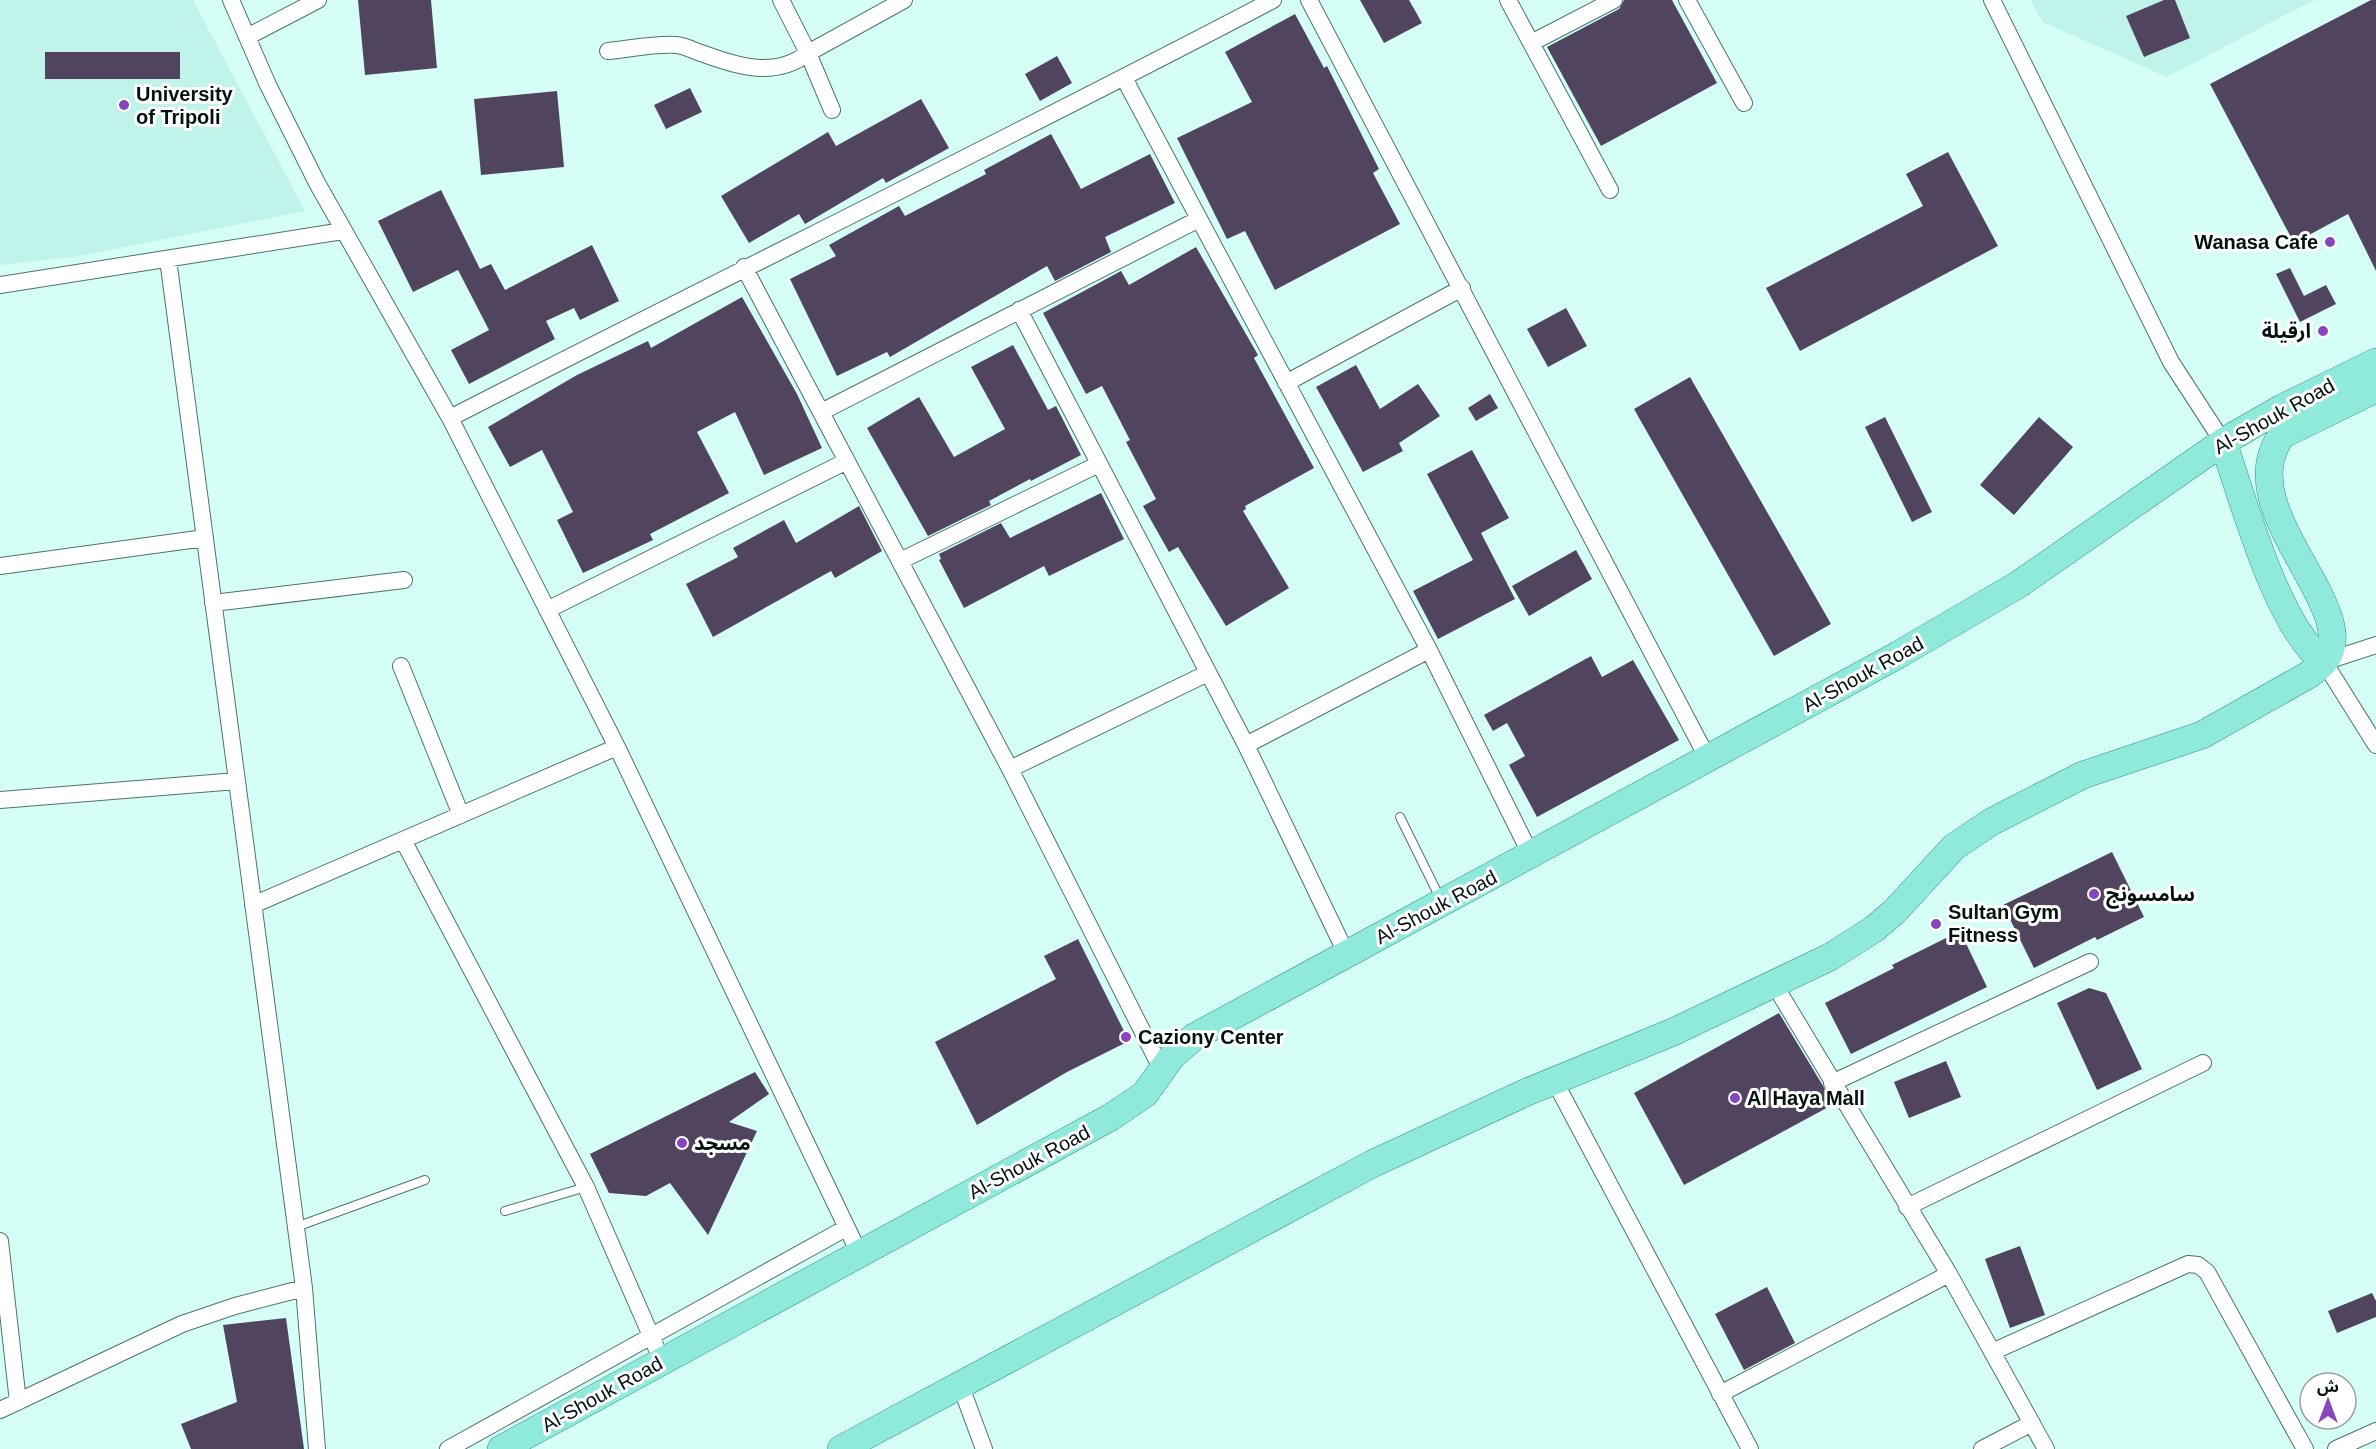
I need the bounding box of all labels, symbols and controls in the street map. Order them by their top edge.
place label: University of Tripoli [136,83,234,128]
marker: University of Tripoli [117,98,131,112]
place label: Wanasa Cafe [2194,231,2318,253]
marker: Wanasa Cafe [2323,235,2337,249]
place label: ارقيلة [2262,320,2311,343]
marker: ارقيلة [2316,324,2330,338]
street label: Al-Shouk Road [2210,374,2338,458]
street label: Al-Shouk Road [1799,632,1927,716]
street label: Al-Shouk Road [1371,866,1501,948]
place label: سامسونج [2106,883,2195,909]
marker: سامسونج [2087,887,2101,901]
place label: Sultan Gym Fitness [1948,901,2059,946]
marker: Sultan Gym Fitness [1929,917,1943,931]
place label: Caziony Center [1138,1026,1284,1048]
marker: Caziony Center [1119,1030,1133,1044]
place label: Al Haya Mall [1747,1087,1865,1109]
marker: Al Haya Mall [1728,1091,1742,1105]
street label: Al-Shouk Road [964,1121,1094,1203]
place label: مسجد [694,1132,751,1155]
marker: مسجد [675,1136,689,1150]
street label: Al-Shouk Road [538,1352,666,1436]
north arrow [2298,1371,2358,1431]
text: ش [2317,1378,2339,1396]

